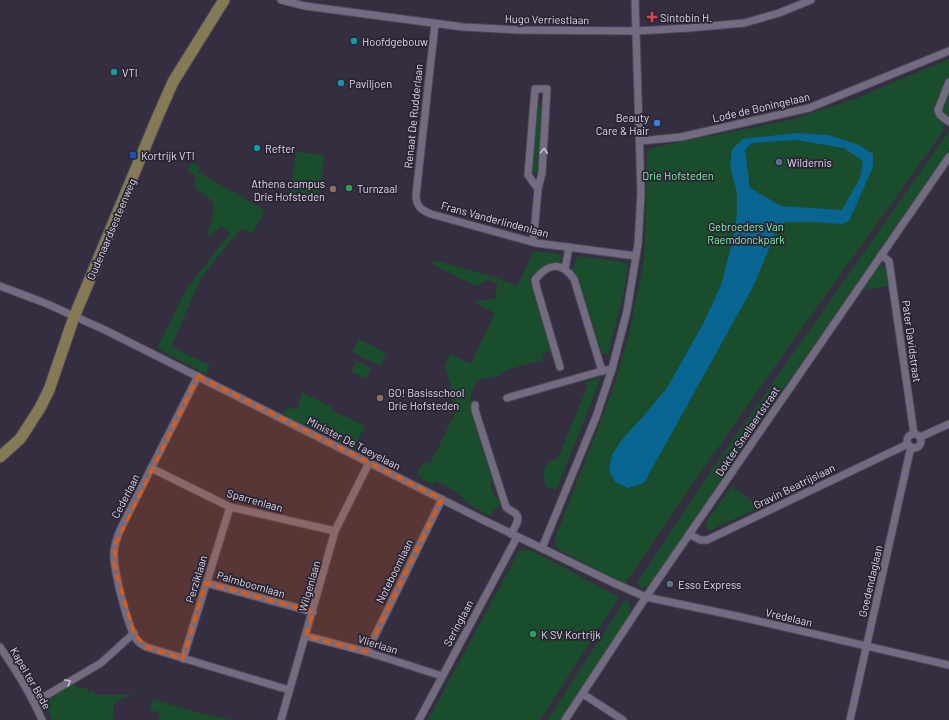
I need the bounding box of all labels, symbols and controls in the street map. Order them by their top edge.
place label: Sintobin H. [660,11,712,24]
street label: Hugo Verriestlaan [505,12,589,26]
marker: Sintobin H. [647,12,657,22]
place label: Hoofdgebouw [362,35,428,48]
marker: Hoofdgebouw [349,36,359,46]
street label: Renaat De Rudderlaan [401,63,425,169]
place label: VTI [122,66,138,79]
marker: VTI [109,67,119,77]
place label: Paviljoen [349,77,392,90]
marker: Paviljoen [336,78,346,88]
street label: Lode de Boningelaan [711,89,811,125]
place label: Beauty Care & Hair [596,111,649,137]
marker: Beauty Care & Hair [652,118,662,128]
place label: Refter [265,142,295,155]
marker: Refter [252,143,262,153]
one-way arrow [539,148,548,154]
place label: Kortrijk VTI [141,149,195,162]
marker: Kortrijk VTI [128,150,138,160]
place label: Wildernis [787,156,832,169]
marker: Wildernis [774,157,784,167]
park label: Drie Hofsteden [642,169,714,182]
street label: Oudenaardsesteenweg [84,176,138,282]
place label: Athena campus Drie Hofsteden [251,177,325,203]
place label: Turnzaal [357,182,397,195]
marker: Turnzaal [344,183,354,193]
marker: Athena campus Drie Hofsteden [328,184,338,194]
street label: Frans Vanderlindenlaan [440,198,550,240]
park label: Gebroeders Van Raemdonckpark [707,220,785,246]
street label: Pater Davidstraat [900,299,924,383]
street label: Dokter Snellaertstraat [712,384,782,478]
place label: GO! Basisschool Drie Hofsteden [388,386,464,412]
marker: GO! Basisschool Drie Hofsteden [375,393,385,403]
street label: Minister De Taeyelaan [305,414,403,472]
street label: Gravin Beatrijslaan [751,461,837,511]
street label: Cederlaan [108,472,142,520]
street label: Sparrenlaan [226,486,285,514]
street label: Noteboomlaan [373,537,415,605]
street label: Goedendaglaan [855,544,885,618]
street label: Perziklaan [183,554,209,604]
street label: Wilgenlaan [296,559,322,613]
street label: Palmboomlaan [215,568,287,600]
place label: Esso Express [678,578,741,591]
marker: Esso Express [665,579,675,589]
street label: Seringlaan [440,598,476,648]
street label: Vredelaan [764,605,814,629]
place label: K SV Kortrijk [541,628,601,641]
marker: K SV Kortrijk [528,629,538,639]
street label: Vlierlaan [356,632,400,656]
street label: Kapel ter Bede [8,645,54,711]
one-way arrow [64,679,71,686]

